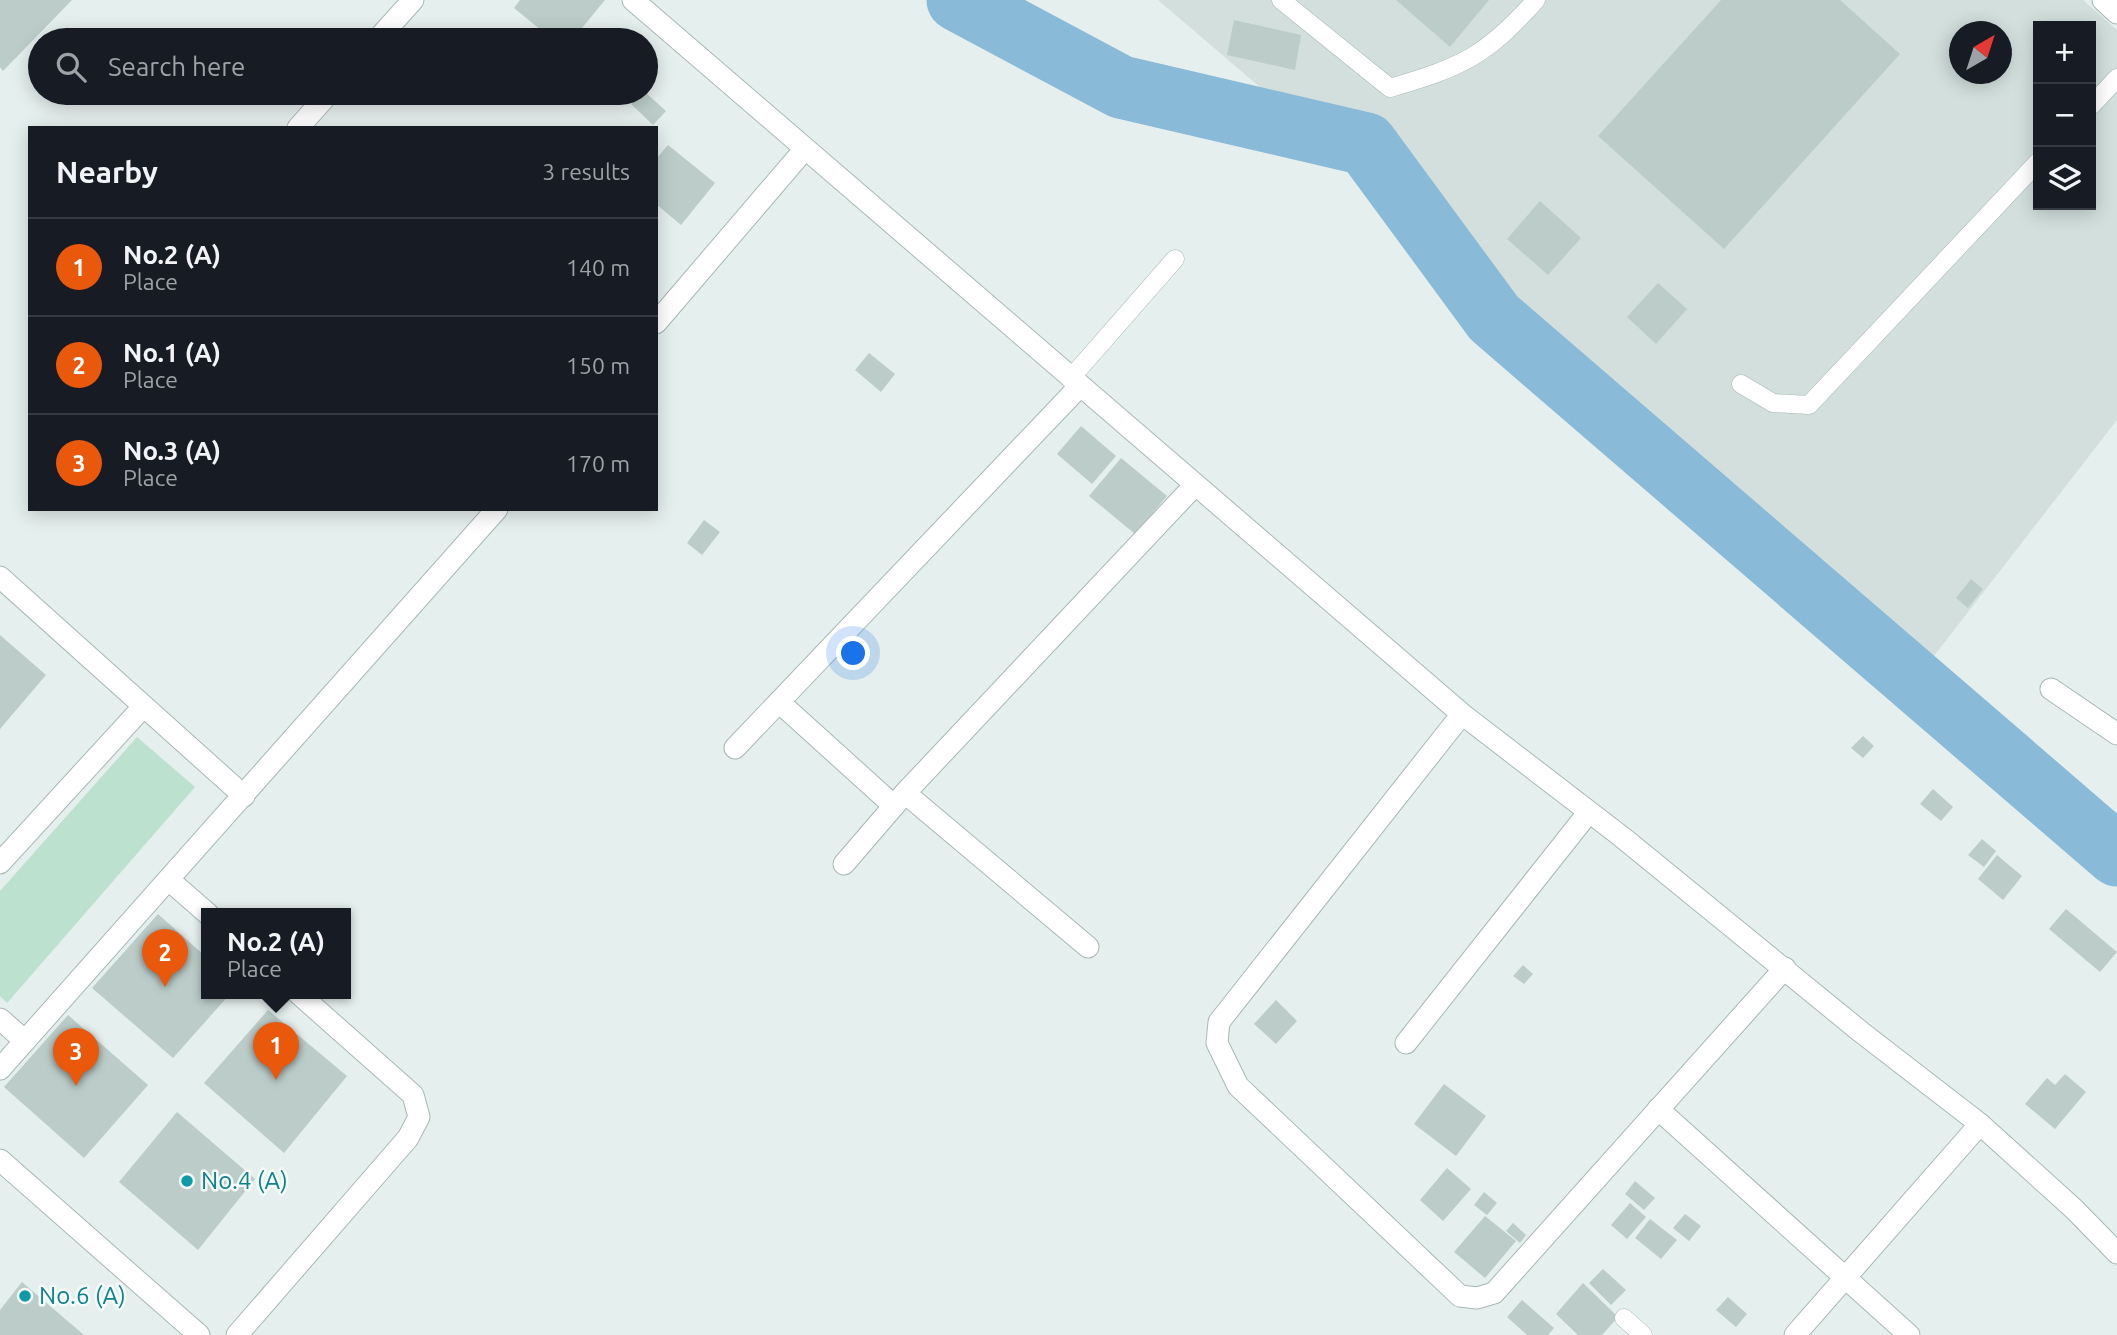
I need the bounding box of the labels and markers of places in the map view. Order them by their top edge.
pin: 2 [142,929,188,987]
pin: 1 [253,1022,299,1080]
pin: 3 [53,1028,99,1086]
place label: No.4 (A) [201,1167,288,1194]
marker: No.4 (A) [179,1173,195,1189]
place label: No.6 (A) [39,1282,126,1309]
marker: No.6 (A) [17,1288,33,1304]

